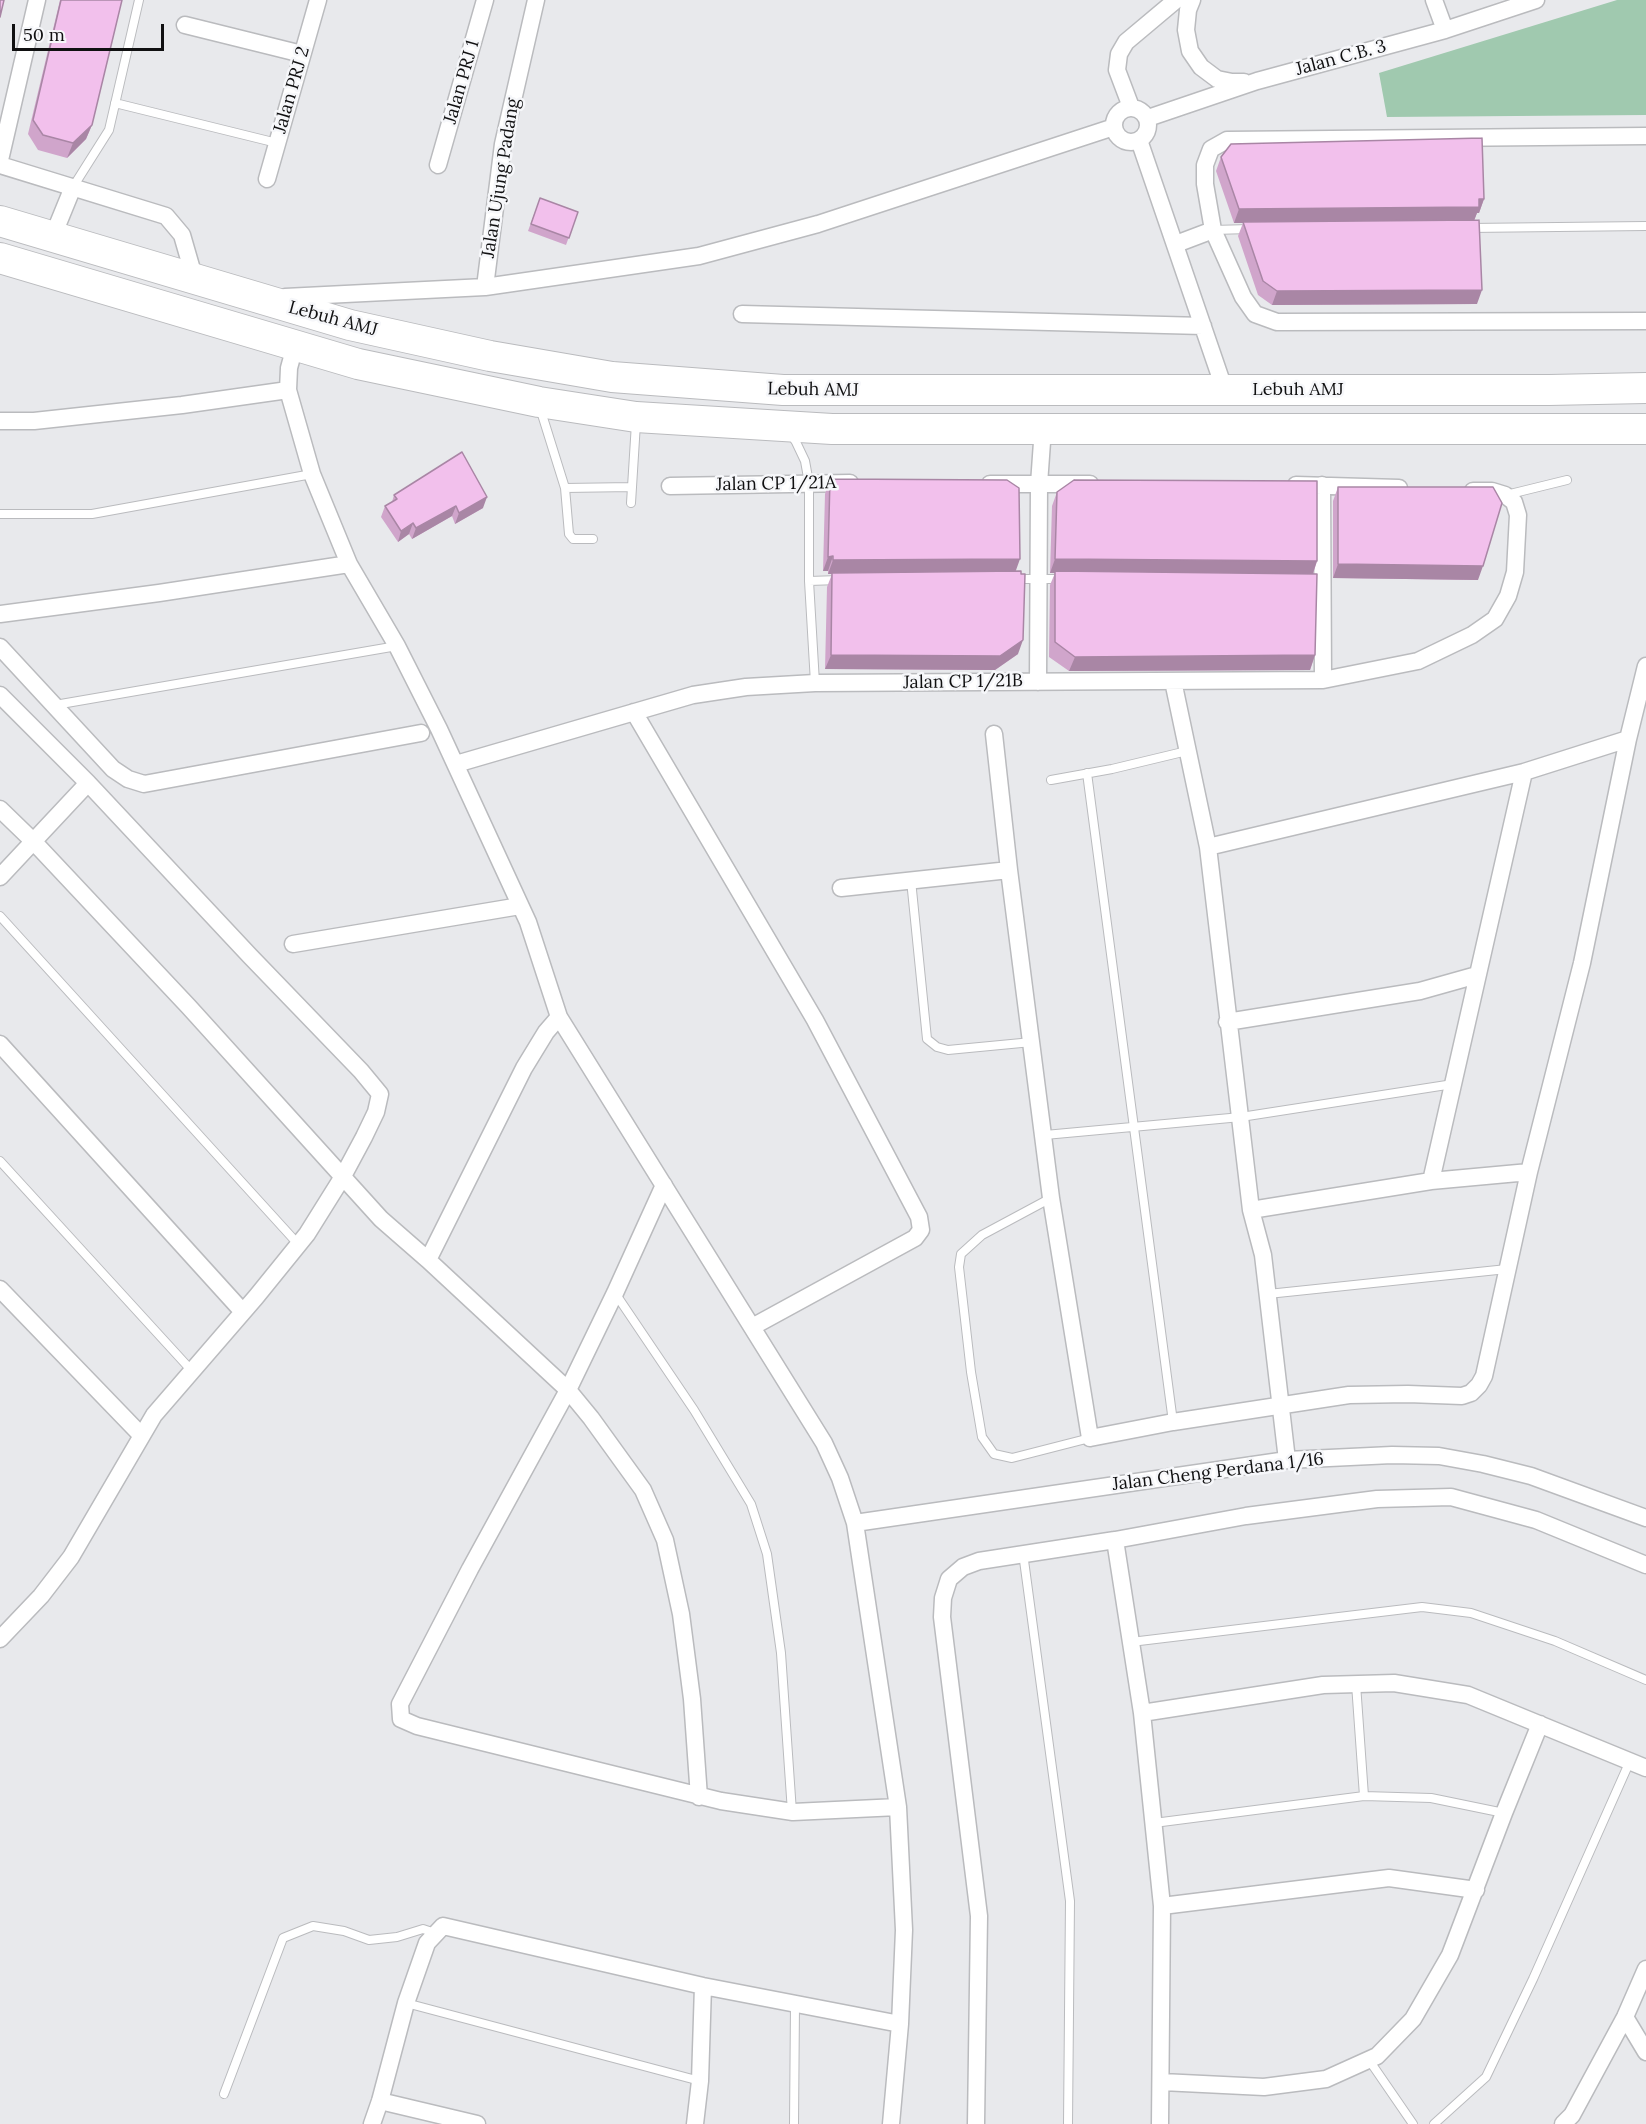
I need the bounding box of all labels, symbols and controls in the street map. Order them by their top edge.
scale bar [15,12,166,50]
text: 50 m [23,23,65,46]
street label: Jalan C.B. 3 [1293,36,1389,80]
street label: Jalan PRJ 1 [440,38,484,126]
street label: Jalan PRJ 2 [269,44,315,136]
street label: Jalan Ujung Padang [478,97,524,259]
street label: Lebuh AMJ [286,297,380,341]
street label: Lebuh AMJ [767,378,859,402]
street label: Lebuh AMJ [1252,379,1344,401]
street label: Jalan CP 1/21A [716,472,836,496]
street label: Jalan CP 1/21B [903,670,1023,694]
street label: Jalan Cheng Perdana 1/16 [1111,1448,1325,1496]

